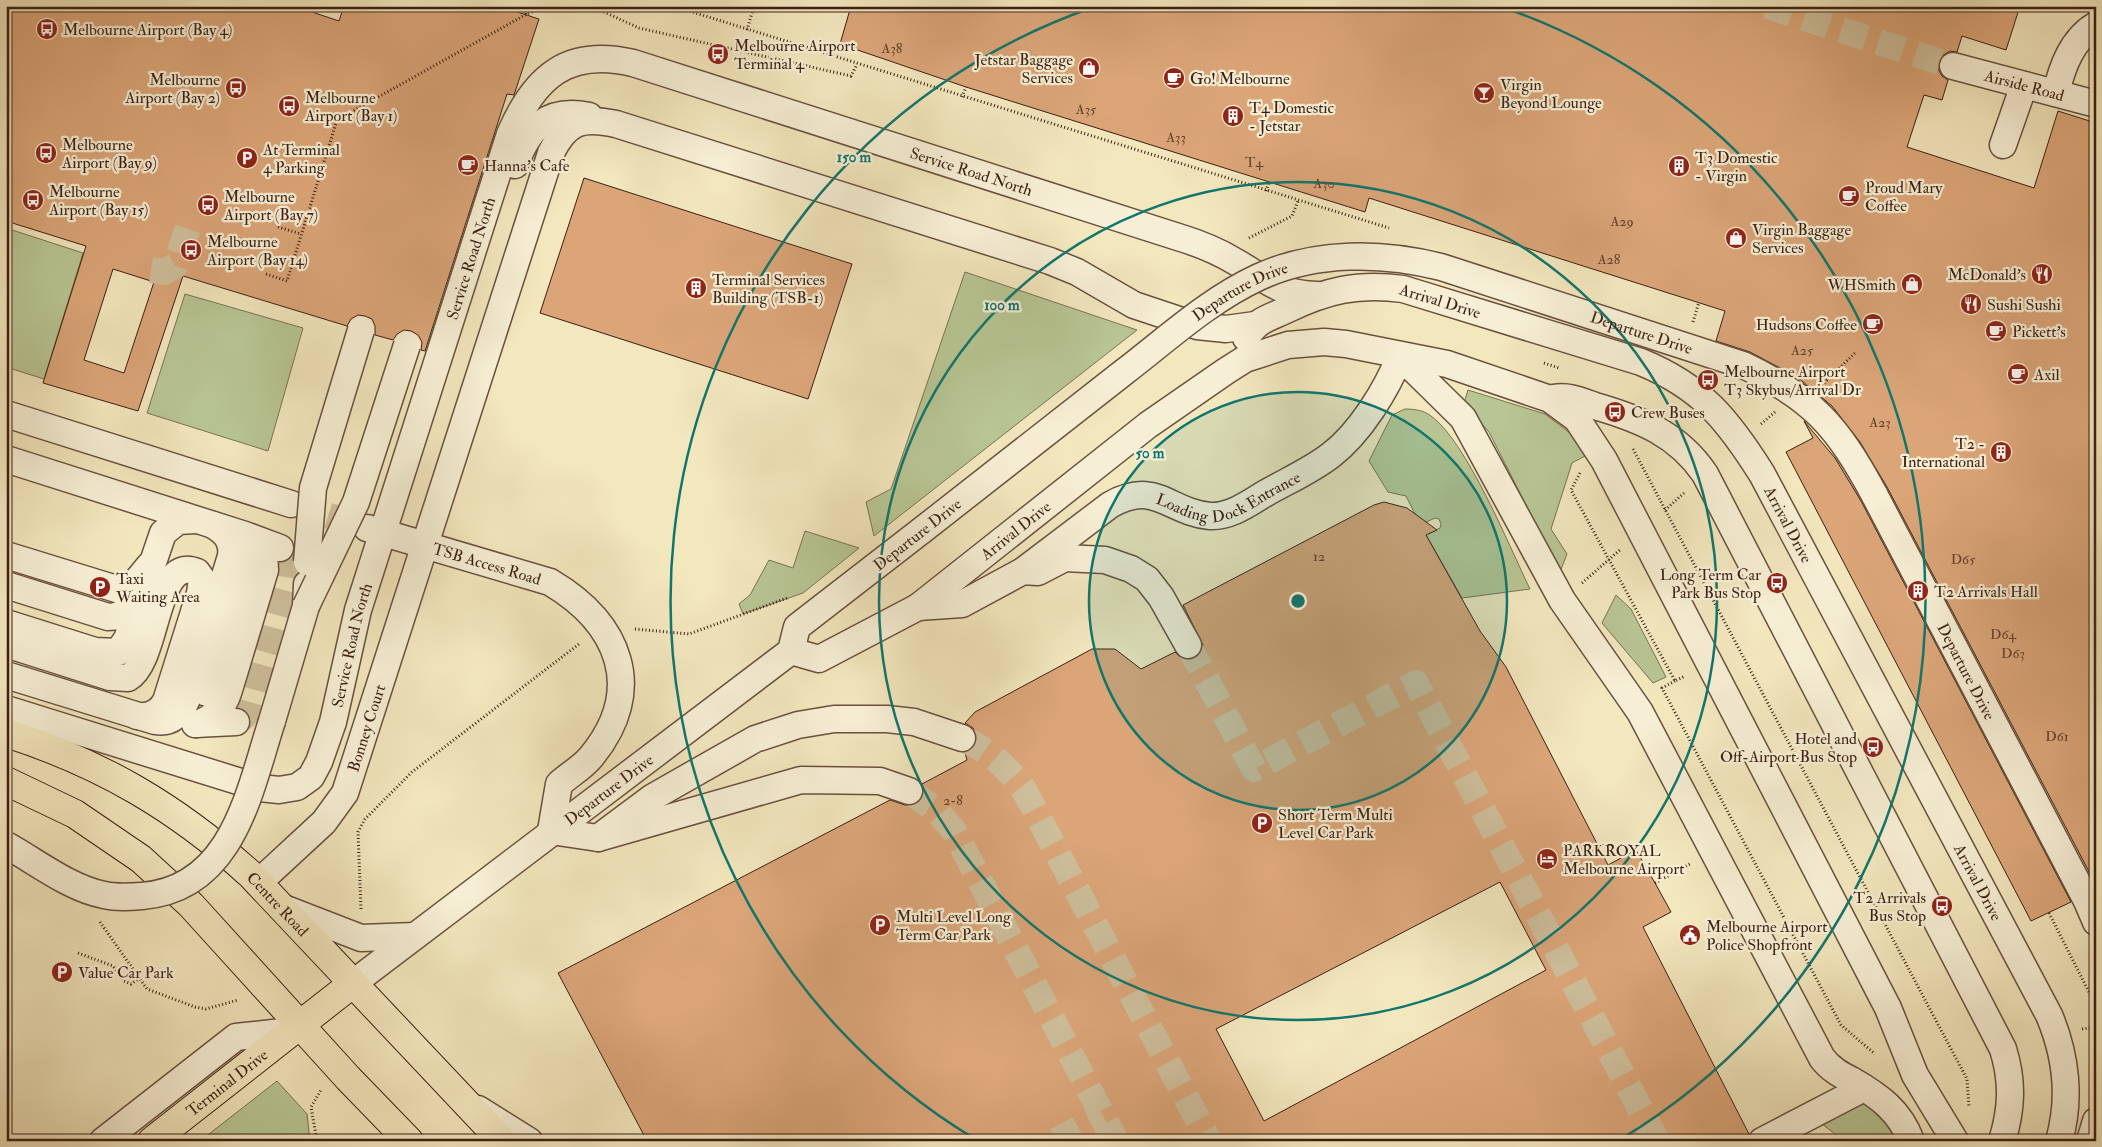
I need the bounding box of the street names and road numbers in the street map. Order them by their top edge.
street label: Airside Road [1981,66,2066,106]
street label: Service Road North [907,143,1035,201]
street label: Service Road North [442,194,500,322]
street label: Departure Drive [1189,258,1291,326]
street label: Arrival Drive [1396,279,1483,323]
street label: Departure Drive [1588,307,1695,359]
street label: Loading Dock Entrance [1153,467,1304,527]
street label: Arrival Drive [1759,482,1816,567]
street label: Departure Drive [870,494,967,576]
street label: Arrival Drive [976,497,1055,565]
street label: TSB Access Road [430,539,543,590]
street label: Service Road North [328,580,377,709]
street label: Departure Drive [1932,620,2000,724]
street label: Bonney Court [343,682,390,774]
street label: Departure Drive [561,750,658,830]
street label: Arrival Drive [1949,840,2006,925]
street label: Centre Road [242,868,313,941]
street label: Terminal Drive [183,1045,272,1121]

